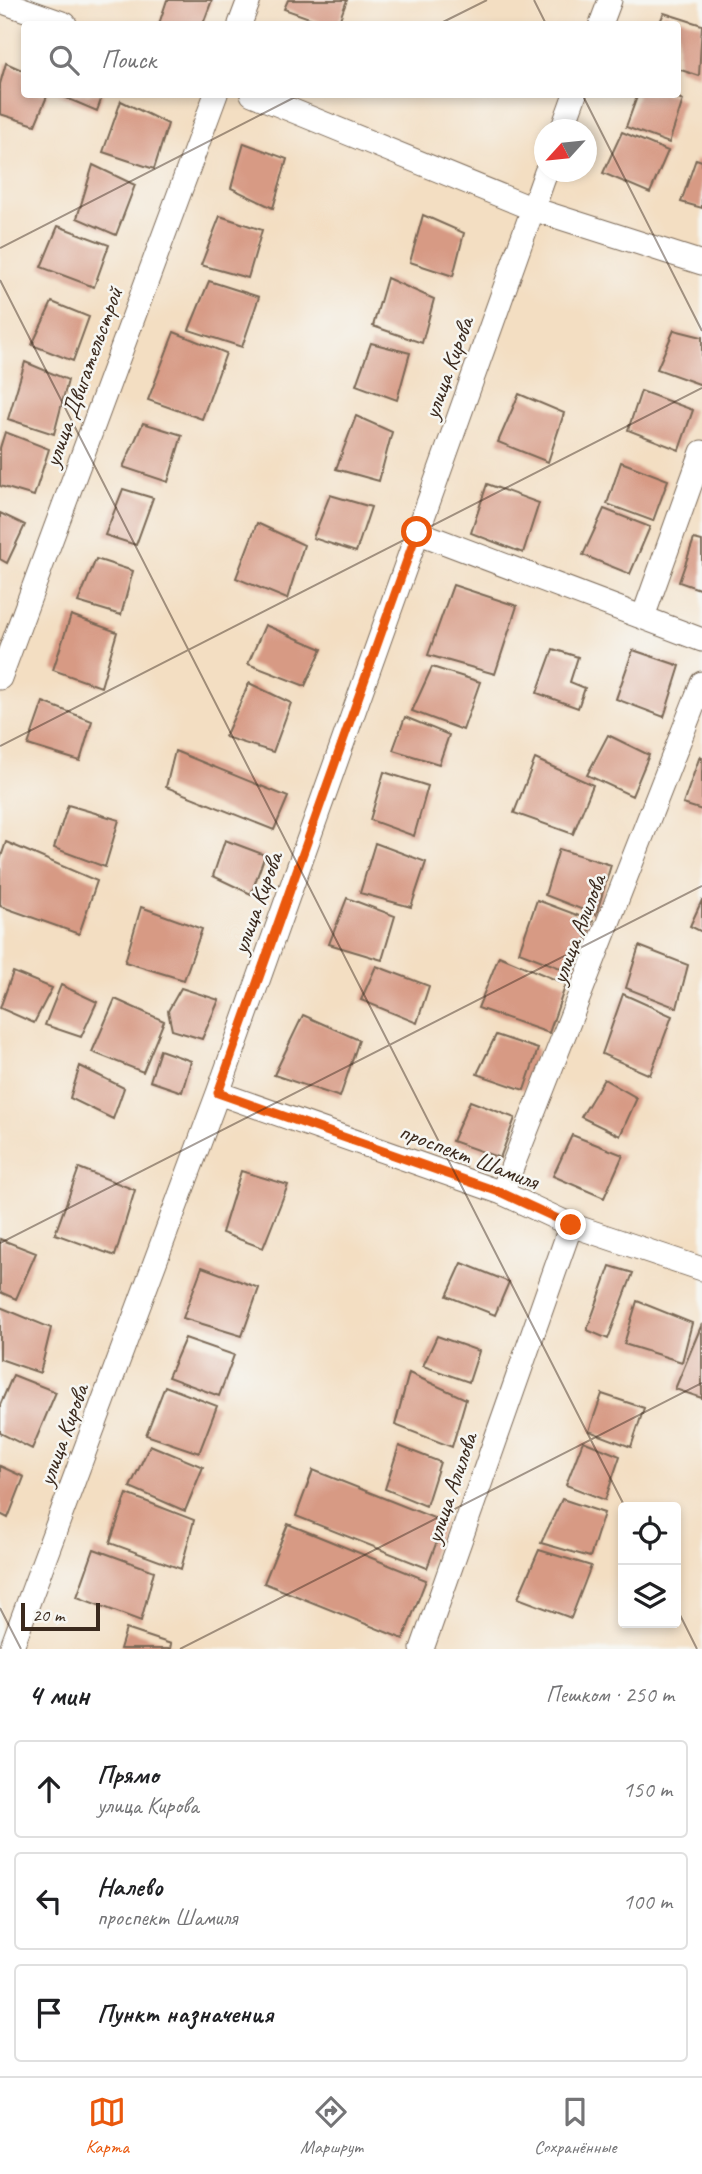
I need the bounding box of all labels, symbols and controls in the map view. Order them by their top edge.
search box [21,21,681,98]
icon: search [45,41,83,79]
text: Поиск [101,43,156,76]
north arrow [534,119,597,182]
street label: улица Двигательстрой [36,281,130,473]
street label: улица Кирова [415,311,481,425]
route start [401,516,432,547]
street label: улица Кирова [224,846,290,960]
street label: улица Алилова [543,868,613,990]
street label: проспект Шамиля [395,1116,544,1197]
route end [555,1209,586,1240]
street label: улица Кирова [30,1378,96,1492]
street label: улица Алилова [417,1427,485,1549]
map controls [618,1502,681,1628]
button: locate [618,1502,681,1565]
button: layers [618,1565,681,1628]
scale bar [21,1600,100,1632]
text: 20 m [32,1603,64,1627]
text: 4 мин [28,1676,89,1714]
text: Пешком · 250 m [546,1680,674,1709]
text: Прямо [97,1758,159,1791]
icon: ahead [30,1770,68,1808]
text: 150 m [623,1775,672,1804]
text: улица Кирова [97,1791,199,1820]
text: Налево [97,1870,163,1903]
icon: left [30,1882,68,1920]
text: 100 m [623,1887,672,1916]
text: проспект Шамиля [97,1903,237,1932]
icon: arrive [30,1994,68,2032]
text: Пункт назначения [97,1997,273,2030]
tab: Карта [86,2093,129,2159]
tab: Маршрут [300,2093,363,2159]
tab: Сохранённые [534,2093,616,2159]

